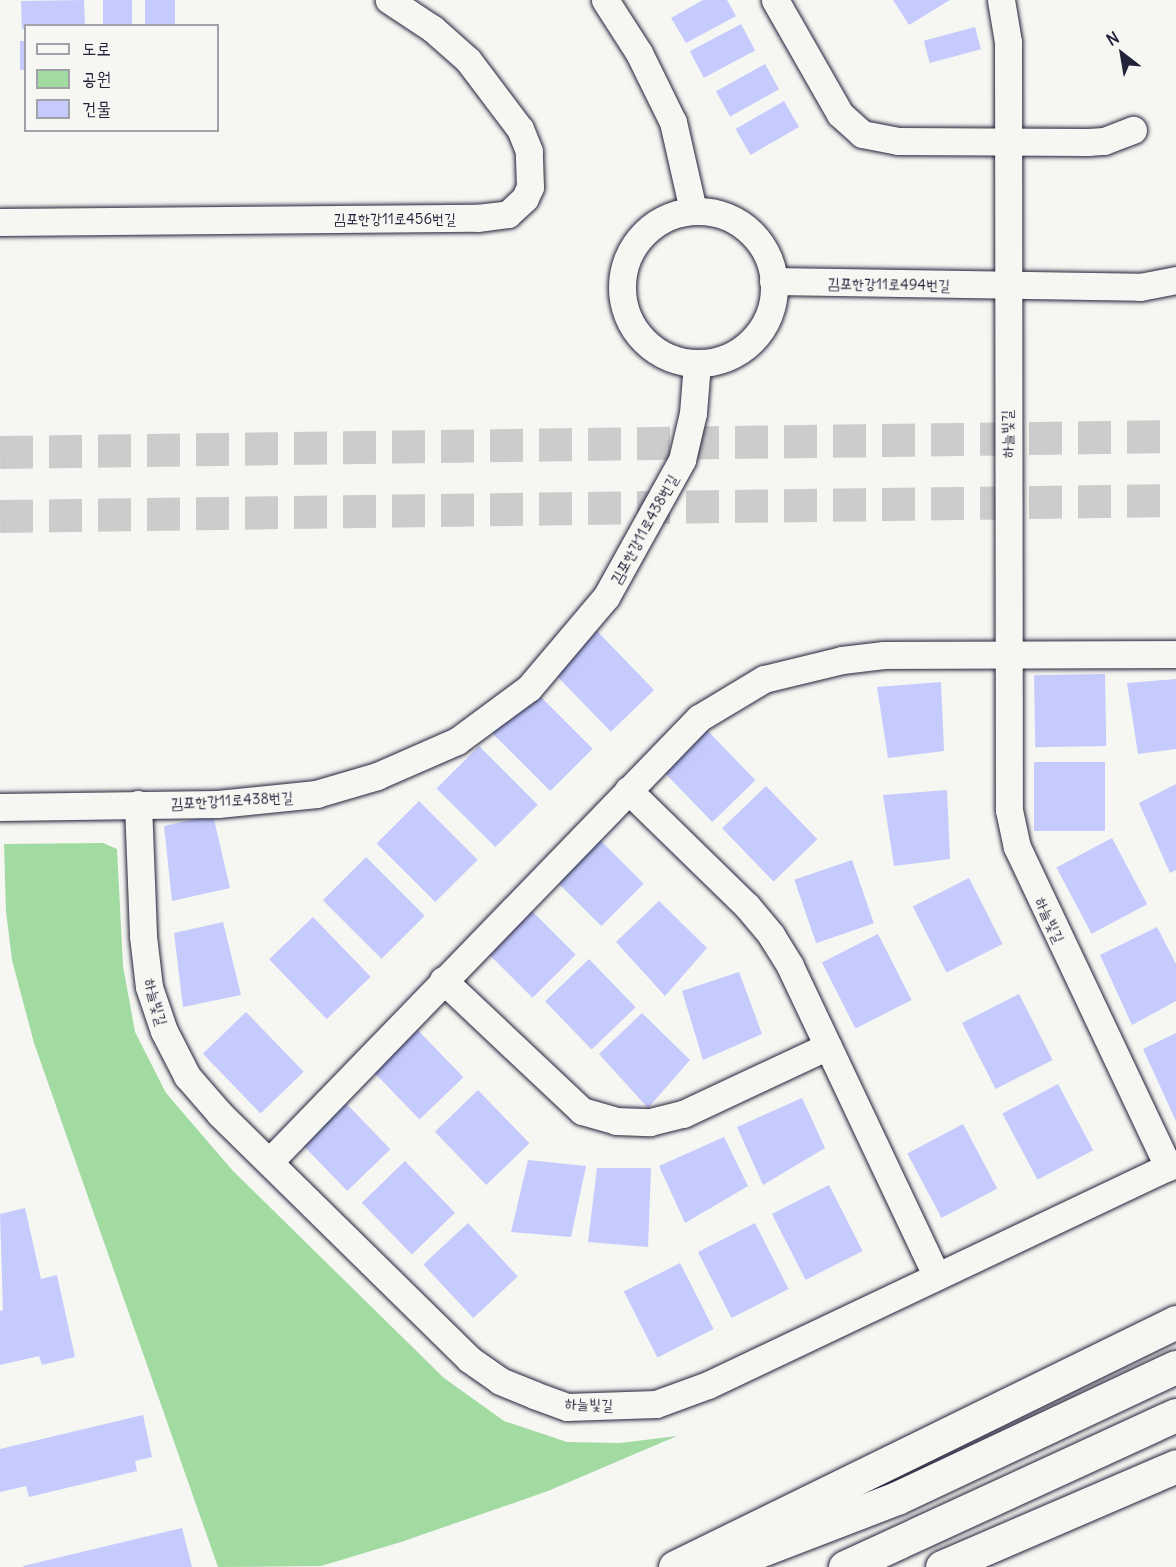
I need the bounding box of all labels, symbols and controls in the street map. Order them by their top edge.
legend [24,24,219,132]
north arrow [1092,24,1152,84]
text: N [1103,27,1123,50]
text: 도로 [82,37,111,60]
text: 공원 [82,67,111,90]
text: 건물 [82,97,111,120]
street label: 김포한강11로456번길 [334,210,456,228]
street label: 김포한강11로494번길 [828,274,950,294]
street label: 하늘빛길 [998,410,1016,458]
street label: 김포한강11로438번길 [606,471,682,587]
street label: 김포한강11로438번길 [170,788,294,812]
street label: 하늘빛길 [1032,894,1068,946]
street label: 하늘빛길 [141,976,171,1028]
street label: 하늘빛길 [565,1394,613,1414]

